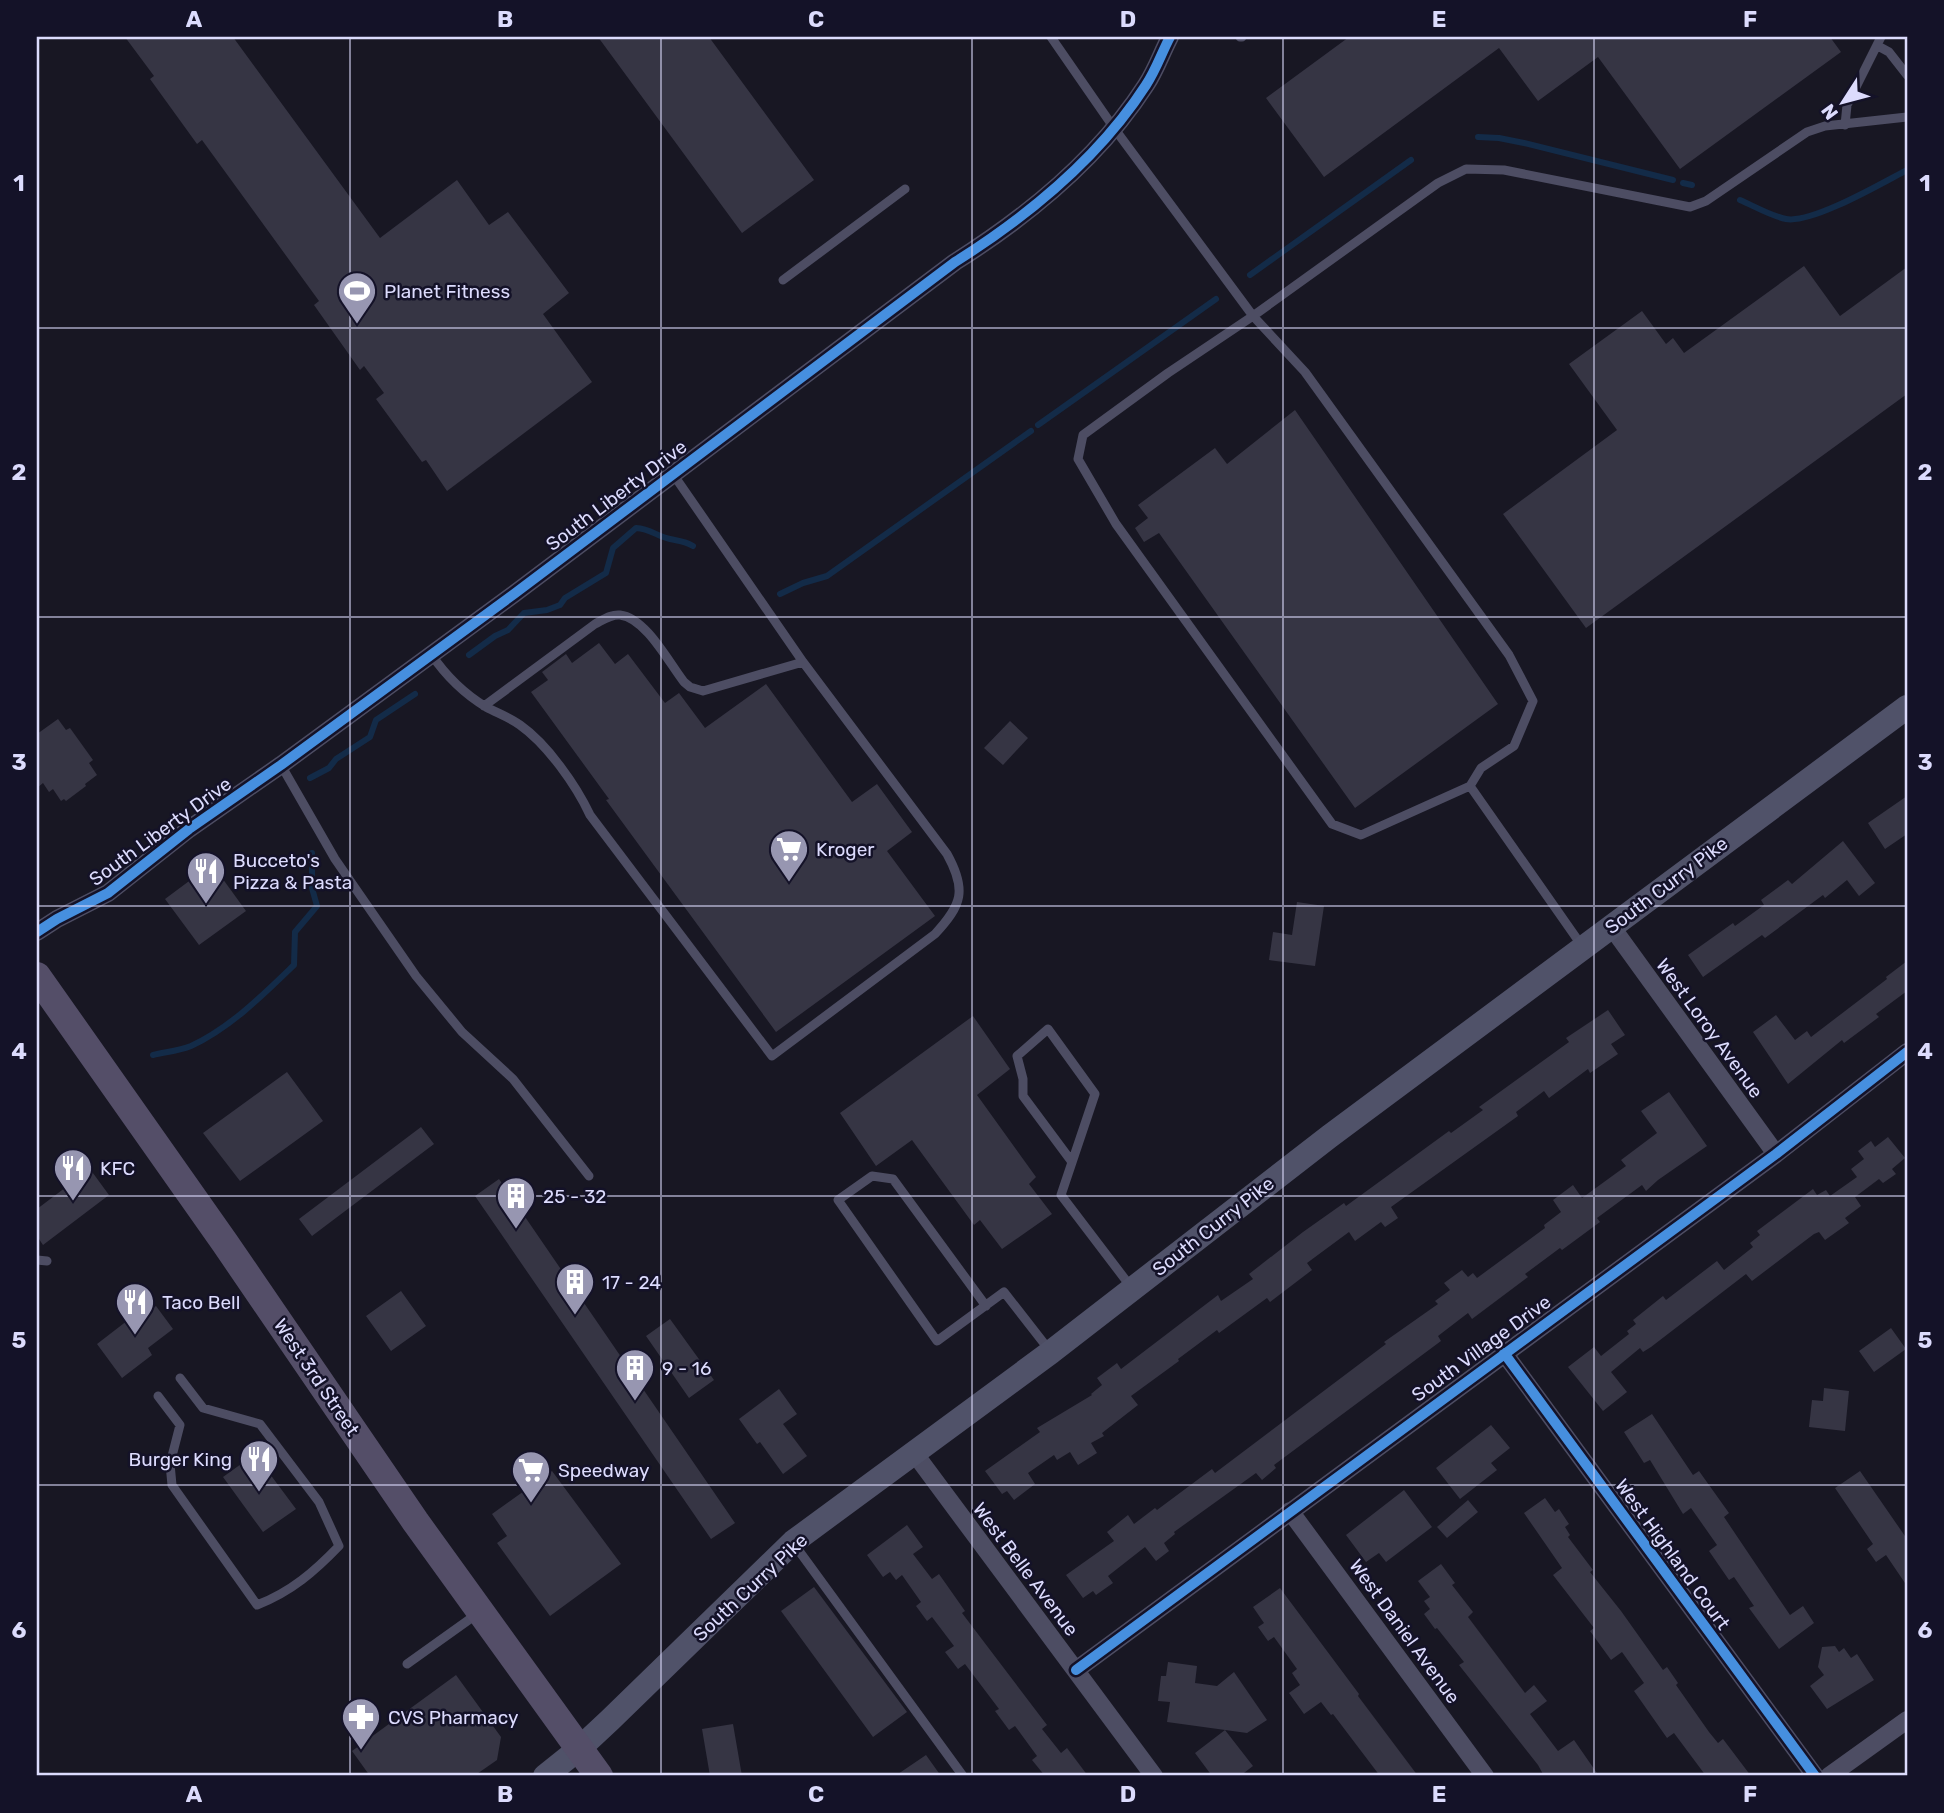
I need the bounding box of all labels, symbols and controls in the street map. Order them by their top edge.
text: A [186,5,203,33]
text: B [497,5,513,33]
text: C [808,5,824,33]
text: D [1120,5,1136,33]
text: E [1432,5,1446,33]
text: F [1743,5,1757,33]
north arrow [1808,66,1878,136]
text: N [1816,99,1843,124]
text: 1 [13,169,25,197]
text: 1 [1919,169,1931,197]
sports icon: Planet Fitness [336,270,378,325]
place label: Planet Fitness [384,280,510,303]
street label: South Liberty Drive [541,435,691,556]
text: 2 [12,458,26,486]
text: 2 [1918,458,1932,486]
text: 3 [11,748,27,776]
text: 3 [1917,748,1933,776]
street label: South Liberty Drive [85,772,236,891]
supermarket icon: Kroger [768,828,810,883]
street label: South Curry Pike [1600,832,1732,939]
place label: Kroger [816,838,875,861]
place label: Bucceto's Pizza & Pasta [233,849,352,894]
restaurant icon: Bucceto's Pizza & Pasta [185,850,227,905]
street label: West Loroy Avenue [1651,954,1768,1103]
text: 4 [11,1037,27,1065]
text: 4 [1917,1037,1933,1065]
restaurant icon: KFC [52,1147,94,1202]
place label: KFC [100,1157,135,1180]
street label: South Curry Pike [1148,1172,1279,1281]
building icon: 25 - 32 [495,1175,537,1230]
place label: 25 - 32 [543,1185,607,1208]
building icon: 17 - 24 [554,1261,596,1316]
place label: 17 - 24 [602,1271,661,1294]
restaurant icon: Taco Bell [114,1281,156,1336]
street label: South Village Drive [1407,1290,1555,1407]
place label: Taco Bell [162,1291,240,1314]
street label: West 3rd Street [269,1314,365,1441]
text: 5 [12,1326,27,1354]
text: 5 [1918,1326,1933,1354]
building icon: 9 - 16 [614,1347,656,1402]
place label: 9 - 16 [662,1357,711,1380]
restaurant icon: Burger King [238,1438,280,1493]
place label: Burger King [129,1448,232,1471]
supermarket icon: Speedway [510,1449,552,1504]
place label: Speedway [558,1459,649,1482]
street label: West Highland Court [1610,1475,1735,1635]
street label: West Belle Avenue [968,1498,1083,1641]
street label: South Curry Pike [688,1529,812,1646]
street label: West Daniel Avenue [1344,1555,1465,1708]
text: 6 [12,1616,27,1644]
text: 6 [1918,1616,1933,1644]
pharmacy icon: CVS Pharmacy [340,1696,382,1751]
place label: CVS Pharmacy [388,1706,518,1729]
text: A [186,1780,203,1808]
text: B [497,1780,513,1808]
text: C [808,1780,824,1808]
text: D [1120,1780,1136,1808]
text: E [1432,1780,1446,1808]
text: F [1743,1780,1757,1808]

